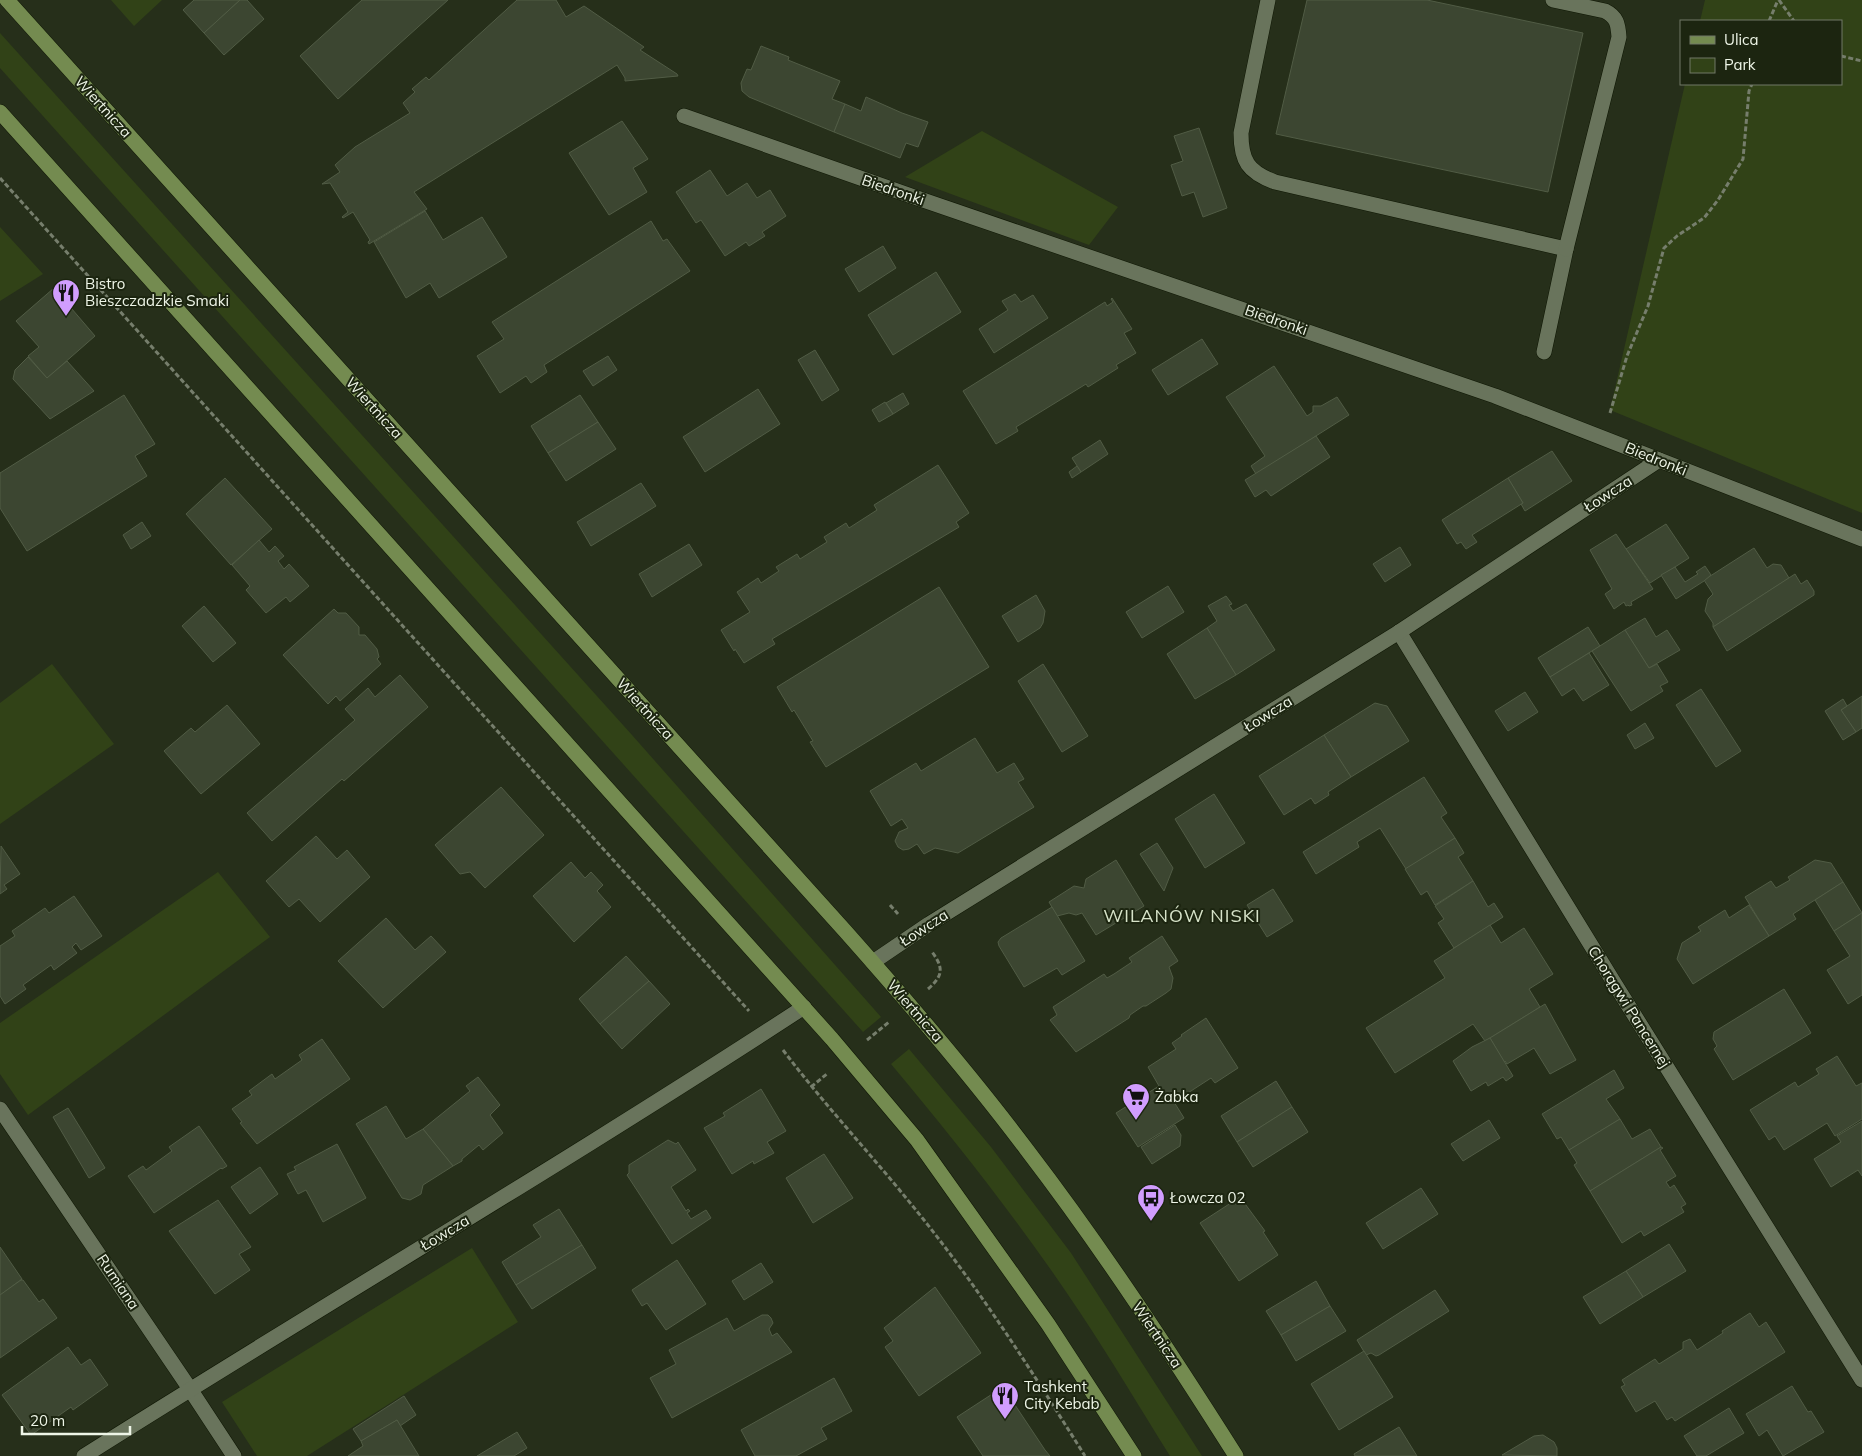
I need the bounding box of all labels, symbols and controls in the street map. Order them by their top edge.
legend [1680,20,1842,85]
text: Ulica [1724,30,1758,49]
text: Park [1724,55,1756,74]
street label: Wiertnicza [71,72,136,141]
street label: Biedronki [859,170,927,209]
place label: Bistro Bieszczadzkie Smaki [85,274,229,310]
restaurant icon: Bistro Bieszczadzkie Smaki [51,278,81,317]
street label: Biedronki [1242,300,1310,339]
street label: Wiertnicza [342,373,407,442]
street label: Biedronki [1623,438,1690,480]
street label: Łowcza [1579,471,1635,517]
street label: Wiertnicza [613,674,678,743]
street label: Łowcza [1239,691,1296,736]
district label: WILANÓW NISKI [1103,904,1261,927]
street label: Łowcza [895,905,951,951]
street label: Chorągwi Pancernej [1584,942,1675,1071]
street label: Wiertnicza [883,976,947,1046]
supermarket icon: Żabka [1121,1082,1151,1121]
place label: Żabka [1155,1087,1198,1106]
bus stop icon: Łowcza 02 [1136,1183,1166,1222]
place label: Łowcza 02 [1169,1188,1246,1207]
street label: Łowcza [416,1211,473,1255]
street label: Rumiana [93,1250,144,1313]
street label: Wiertnicza [1128,1298,1187,1372]
place label: Tashkent City Kebab [1024,1377,1100,1413]
restaurant icon: Tashkent City Kebab [990,1381,1020,1420]
scale bar [22,1404,130,1436]
text: 20 m [30,1411,65,1430]

